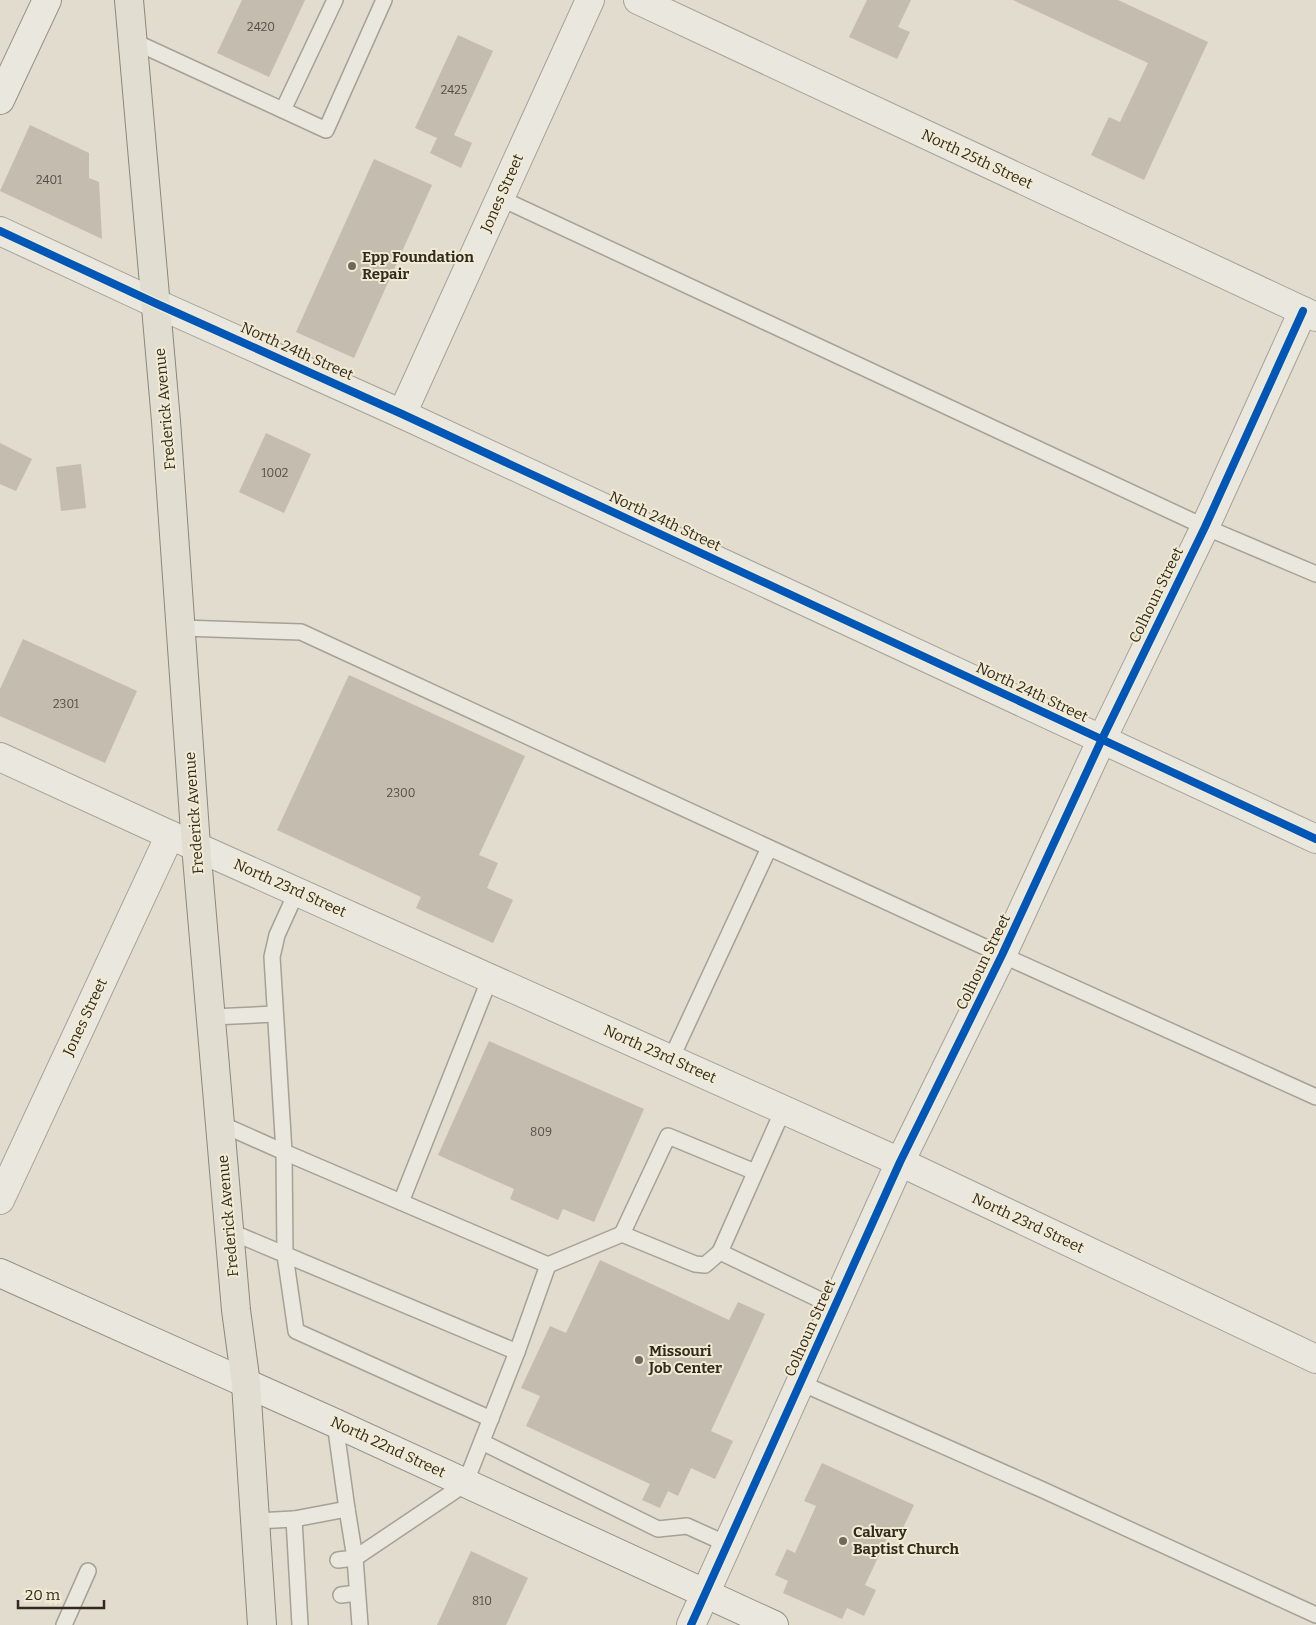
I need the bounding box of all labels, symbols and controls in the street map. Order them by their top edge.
house number: 2420 [247,20,275,34]
house number: 2425 [441,83,467,97]
street label: North 25th Street [919,125,1036,193]
street label: Jones Street [476,151,527,236]
house number: 2401 [36,173,62,187]
place label: Epp Foundation Repair [362,248,474,283]
marker: Epp Foundation Repair [346,260,358,272]
street label: North 24th Street [238,318,357,384]
street label: Frederick Avenue [151,347,179,471]
house number: 1002 [262,466,288,480]
street label: North 24th Street [606,487,724,555]
street label: Colhoun Street [1125,544,1187,646]
street label: North 24th Street [973,658,1091,726]
house number: 2301 [53,697,79,711]
street label: Frederick Avenue [181,751,207,875]
house number: 2300 [387,786,415,800]
street label: North 23rd Street [231,855,350,921]
street label: Colhoun Street [952,911,1014,1013]
street label: Jones Street [59,975,111,1060]
street label: North 23rd Street [601,1021,720,1087]
house number: 809 [530,1125,552,1139]
street label: Frederick Avenue [214,1154,242,1278]
street label: North 23rd Street [969,1189,1087,1257]
street label: Colhoun Street [781,1276,840,1379]
place label: Missouri Job Center [648,1342,722,1377]
marker: Missouri Job Center [633,1354,645,1366]
street label: North 22nd Street [328,1413,449,1482]
place label: Calvary Baptist Church [853,1523,959,1558]
marker: Calvary Baptist Church [837,1535,849,1547]
scale bar [18,1578,104,1610]
text: 20 m [25,1586,61,1604]
house number: 810 [472,1594,492,1608]

